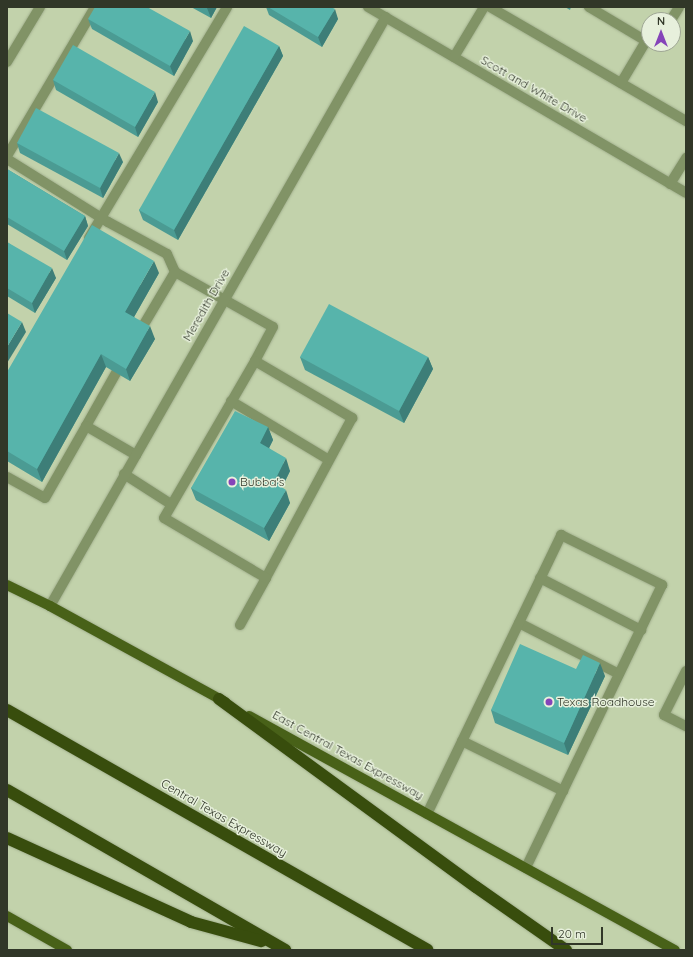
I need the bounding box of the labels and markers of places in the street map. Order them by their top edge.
place label: Bubba's [240,475,284,489]
marker: Bubba's [227,477,237,487]
place label: Texas Roadhouse [557,695,655,709]
marker: Texas Roadhouse [544,697,554,707]

